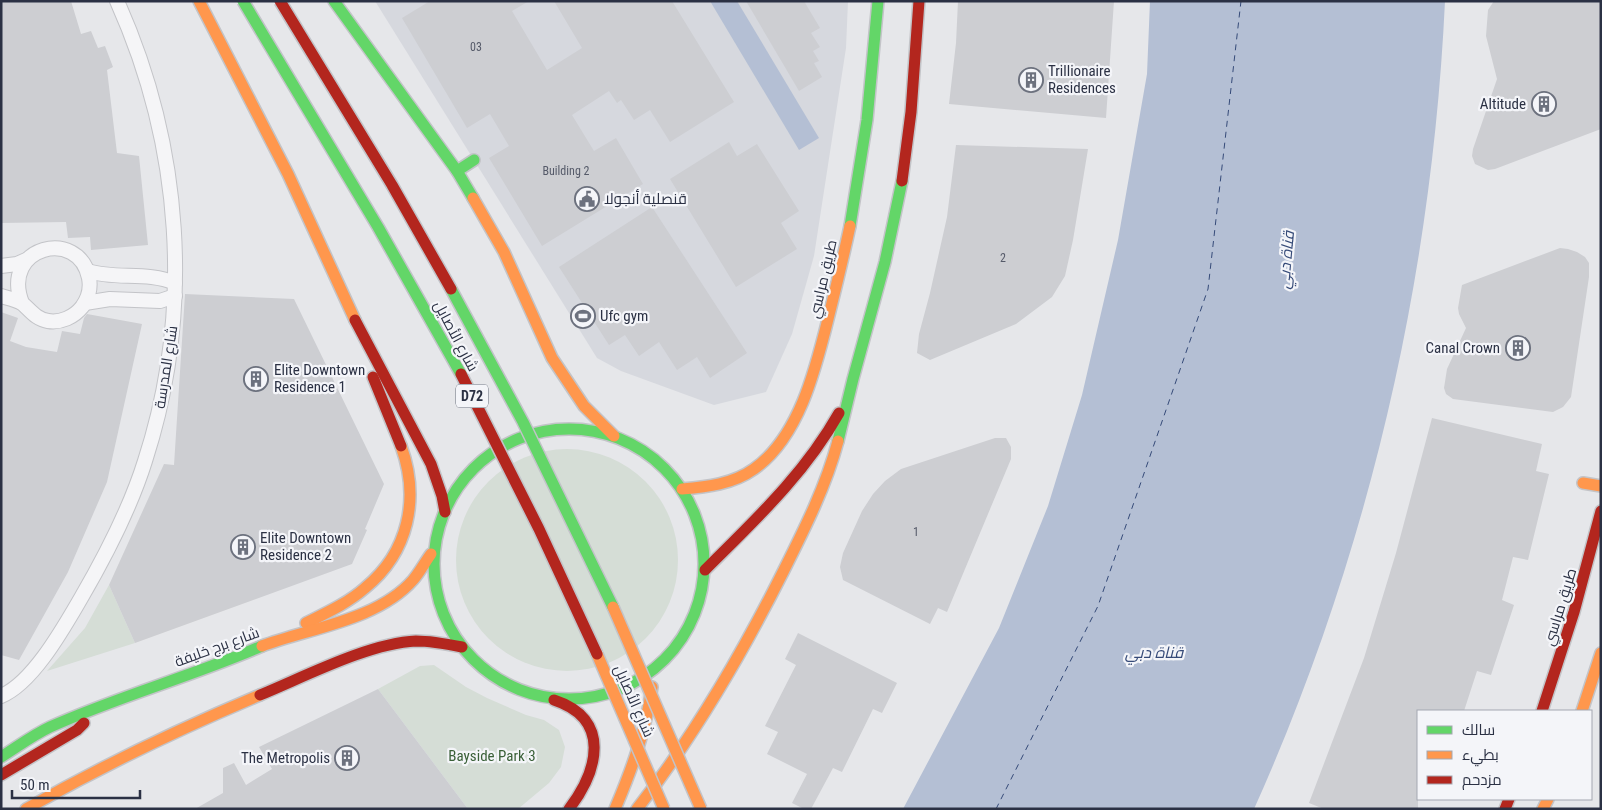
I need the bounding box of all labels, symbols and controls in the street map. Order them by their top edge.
house number: 03 [470,40,482,54]
place label: Trillionaire Residences [1048,62,1116,97]
building icon: Trillionaire Residences [1018,67,1044,93]
building icon: Altitude [1531,91,1557,117]
place label: Altitude [1480,95,1526,113]
house number: Building 2 [543,164,590,178]
public building icon: قنصلية أنجولا [574,186,600,212]
place label: قنصلية أنجولا [604,189,687,208]
water label: قناة دبي [1274,229,1301,290]
street label: طريق مراسي [805,238,844,321]
house number: 2 [1000,251,1006,265]
street label: شارع الأصايل [428,298,482,375]
sports icon: Ufc gym [570,303,596,329]
place label: Ufc gym [600,307,648,325]
street label: شارع المدرسة [151,324,183,410]
building icon: Canal Crown [1505,335,1531,361]
place label: Canal Crown [1426,339,1500,357]
place label: Elite Downtown Residence 1 [274,361,365,396]
building icon: Elite Downtown Residence 1 [243,366,269,392]
road number: D72 [456,384,488,408]
house number: 1 [913,525,919,539]
place label: Elite Downtown Residence 2 [260,529,351,564]
building icon: Elite Downtown Residence 2 [230,534,256,560]
street label: طريق مراسي [1540,566,1583,649]
street label: شارع برج خليفة [172,623,262,673]
water label: قناة دبي [1125,643,1184,665]
street label: شارع الأصايل [608,662,658,741]
legend [1417,710,1592,800]
text: سالك [1462,721,1495,739]
building icon: The Metropolis [334,745,360,771]
text: بطيء [1462,746,1499,767]
park label: Bayside Park 3 [448,747,536,765]
place label: The Metropolis [241,749,330,767]
scale bar [12,768,140,800]
text: مزدحم [1462,771,1502,790]
text: 50 m [20,776,50,794]

